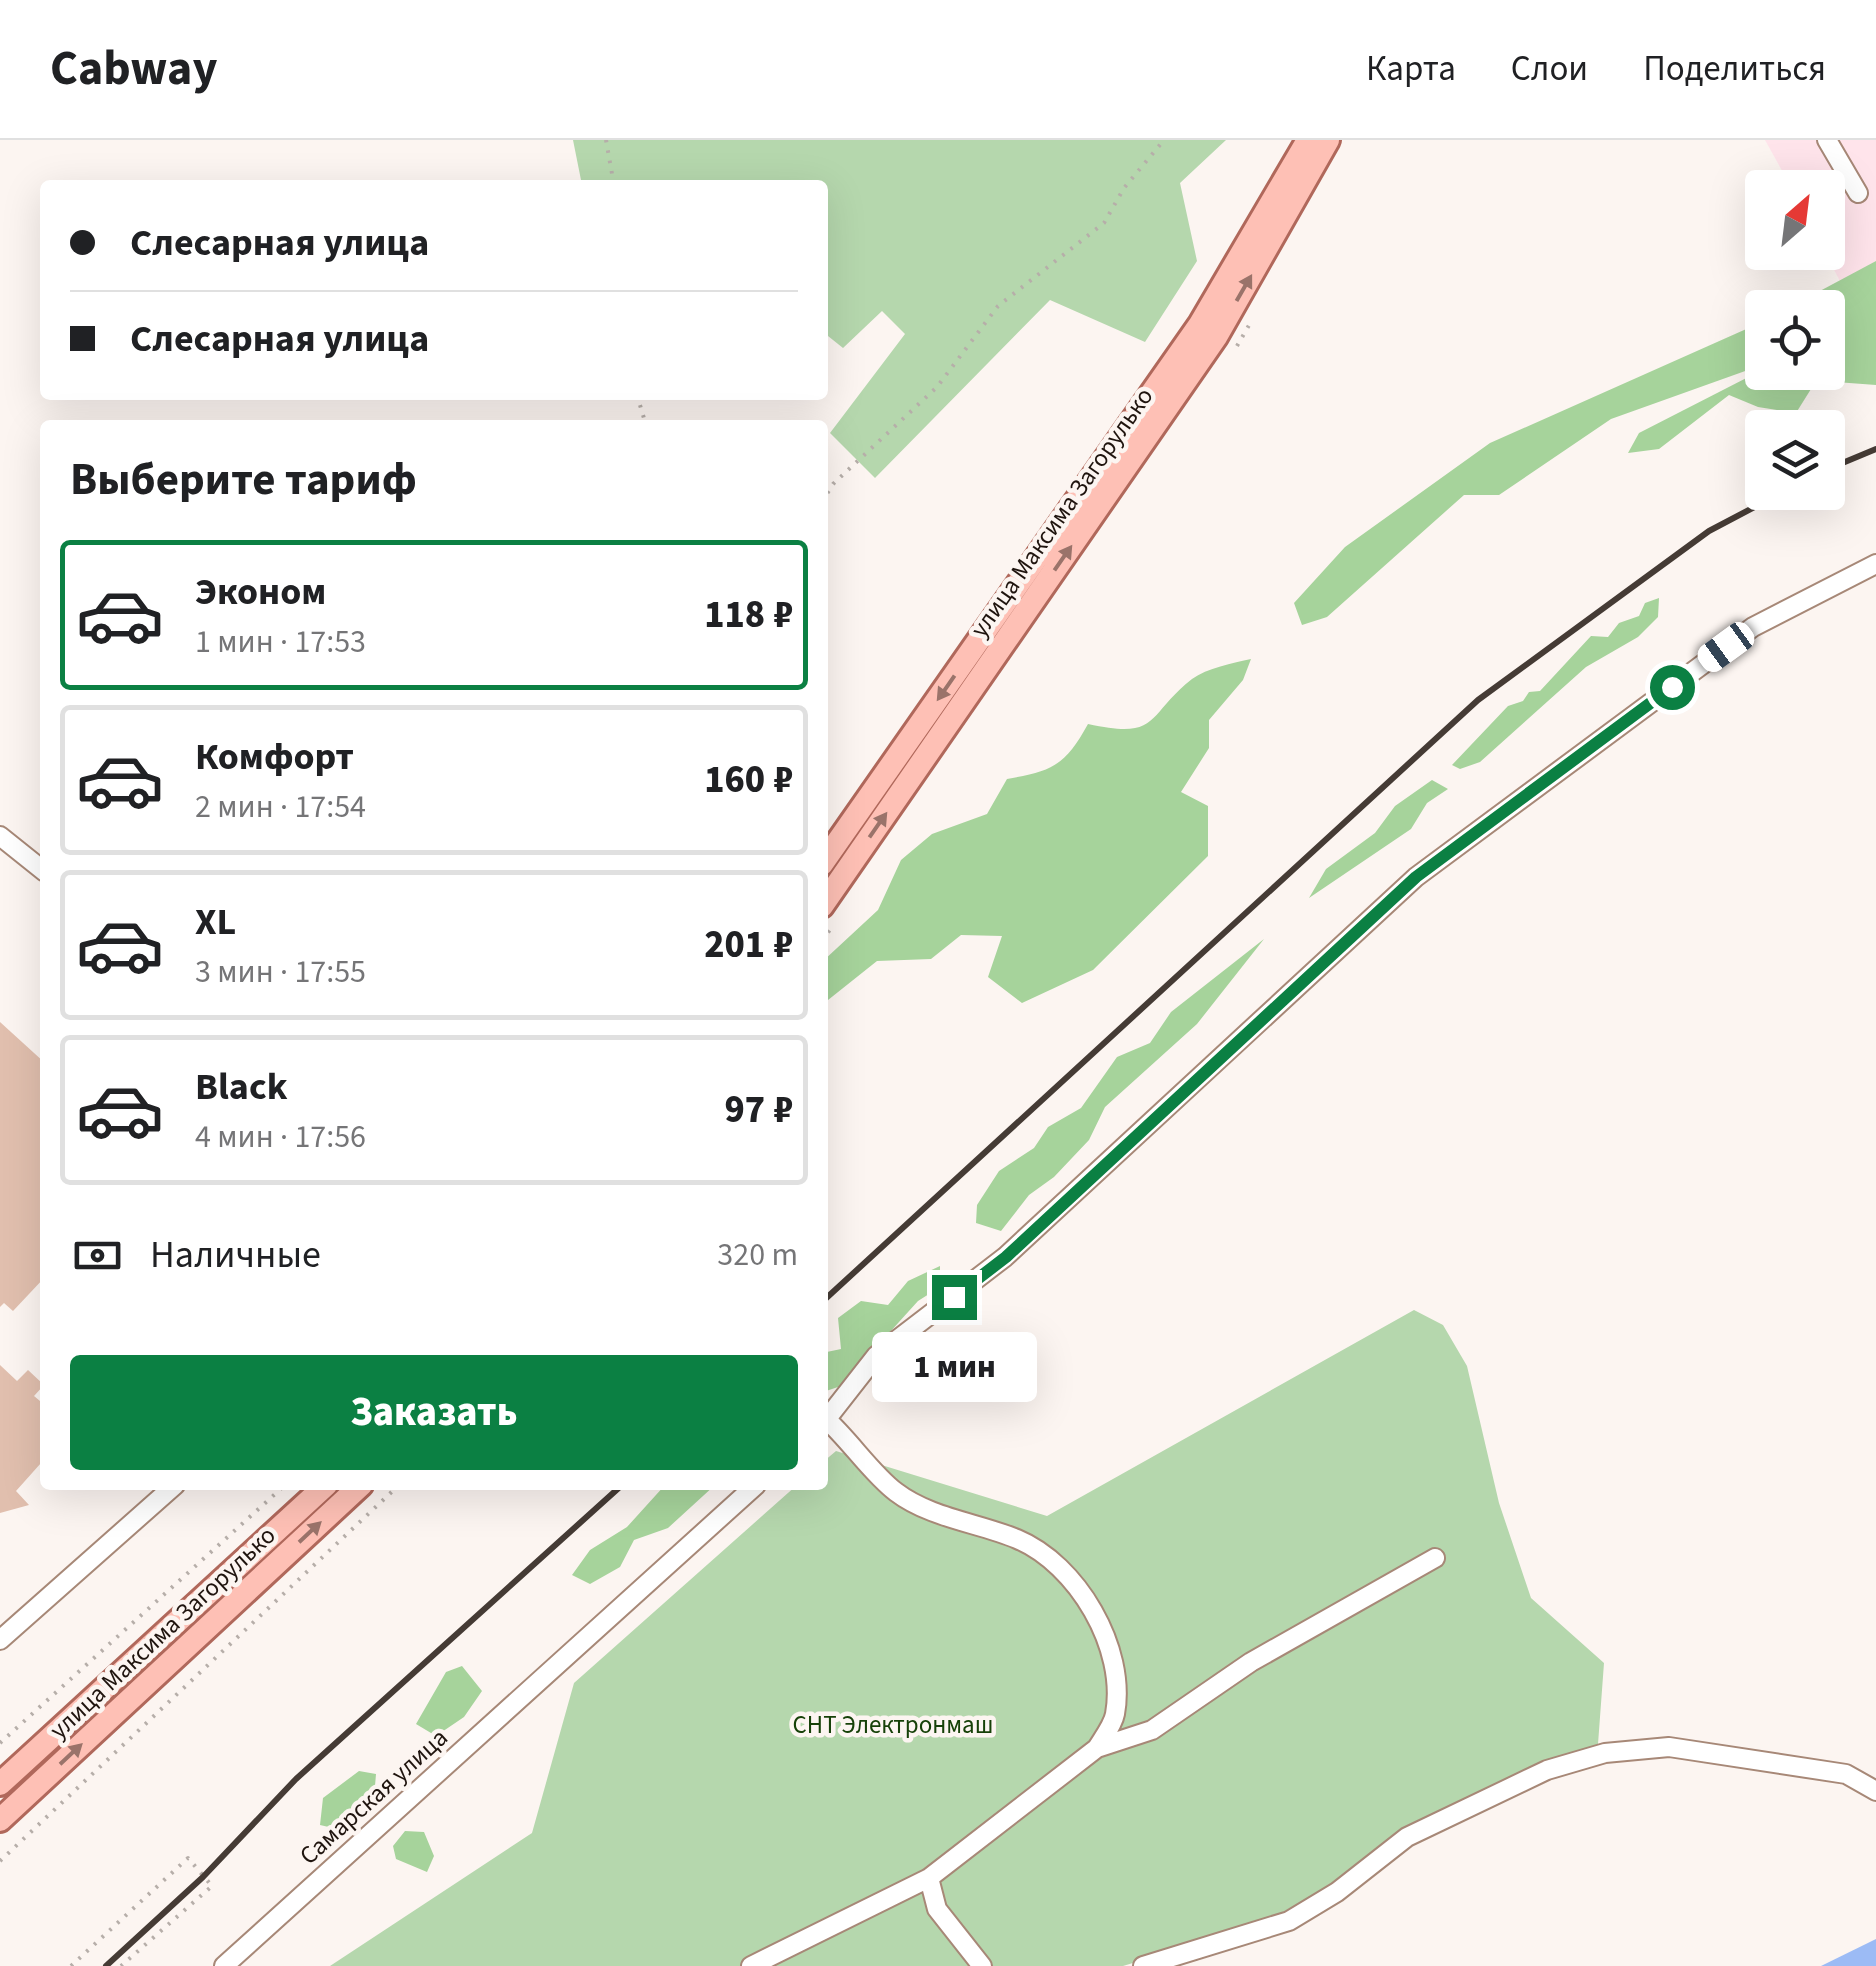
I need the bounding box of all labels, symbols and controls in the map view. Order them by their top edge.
text: Cabway [50,35,217,103]
text: Карта [1366,44,1456,94]
text: Слои [1511,44,1588,94]
text: Поделиться [1643,44,1826,94]
north arrow [1745,170,1845,270]
map controls [1745,170,1845,510]
text: Слесарная улица [130,216,429,270]
one-way arrow [1234,274,1252,302]
button: locate [1745,290,1845,390]
text: Слесарная улица [130,312,429,366]
street label: улица Максима Загорулько [962,380,1162,645]
button: layers [1745,410,1845,510]
text: Выберите тариф [70,448,417,512]
one-way arrow [1053,545,1072,571]
text: Эконом [195,565,326,619]
icon: car [75,570,165,660]
text: 118 ₽ [704,588,793,642]
car [1693,617,1759,677]
text: 1 мин · 17:53 [195,619,366,665]
route start [1650,665,1695,710]
one-way arrow [937,675,956,701]
text: Комфорт [195,730,354,784]
icon: car [75,735,165,825]
text: 160 ₽ [704,753,793,807]
text: 2 мин · 17:54 [195,784,366,830]
one-way arrow [868,812,887,839]
text: XL [195,895,236,949]
icon: car [75,900,165,990]
text: 201 ₽ [704,918,793,972]
text: 3 мин · 17:55 [195,949,366,995]
text: Black [195,1060,288,1114]
icon: car [75,1065,165,1155]
text: 97 ₽ [725,1083,793,1137]
text: 4 мин · 17:56 [195,1114,366,1160]
icon: cash [70,1228,125,1283]
text: Наличные [150,1228,321,1282]
text: 320 m [717,1232,798,1278]
route end [932,1275,977,1320]
callout: 1 мин [872,1332,1036,1402]
text: 1 мин [913,1344,996,1390]
button: Заказать [70,1355,798,1470]
street label: улица Максима Загорулько [42,1518,284,1747]
one-way arrow [297,1521,321,1544]
park label: СНТ Электронмаш [793,1707,993,1743]
street label: Самарская улица [292,1720,456,1873]
one-way arrow [59,1743,83,1766]

